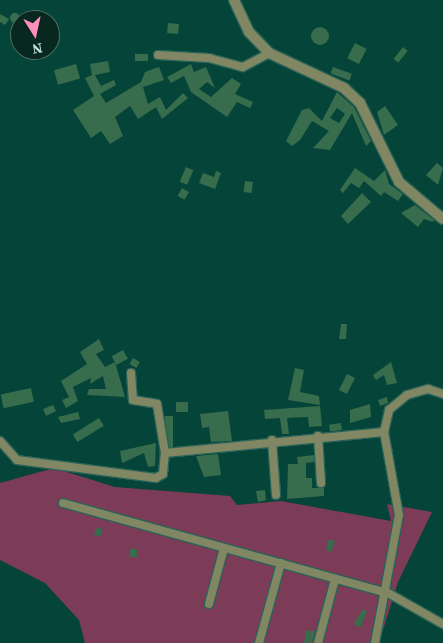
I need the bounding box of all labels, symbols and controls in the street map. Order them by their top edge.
north arrow [10,10,60,60]
text: N [31,38,44,60]

